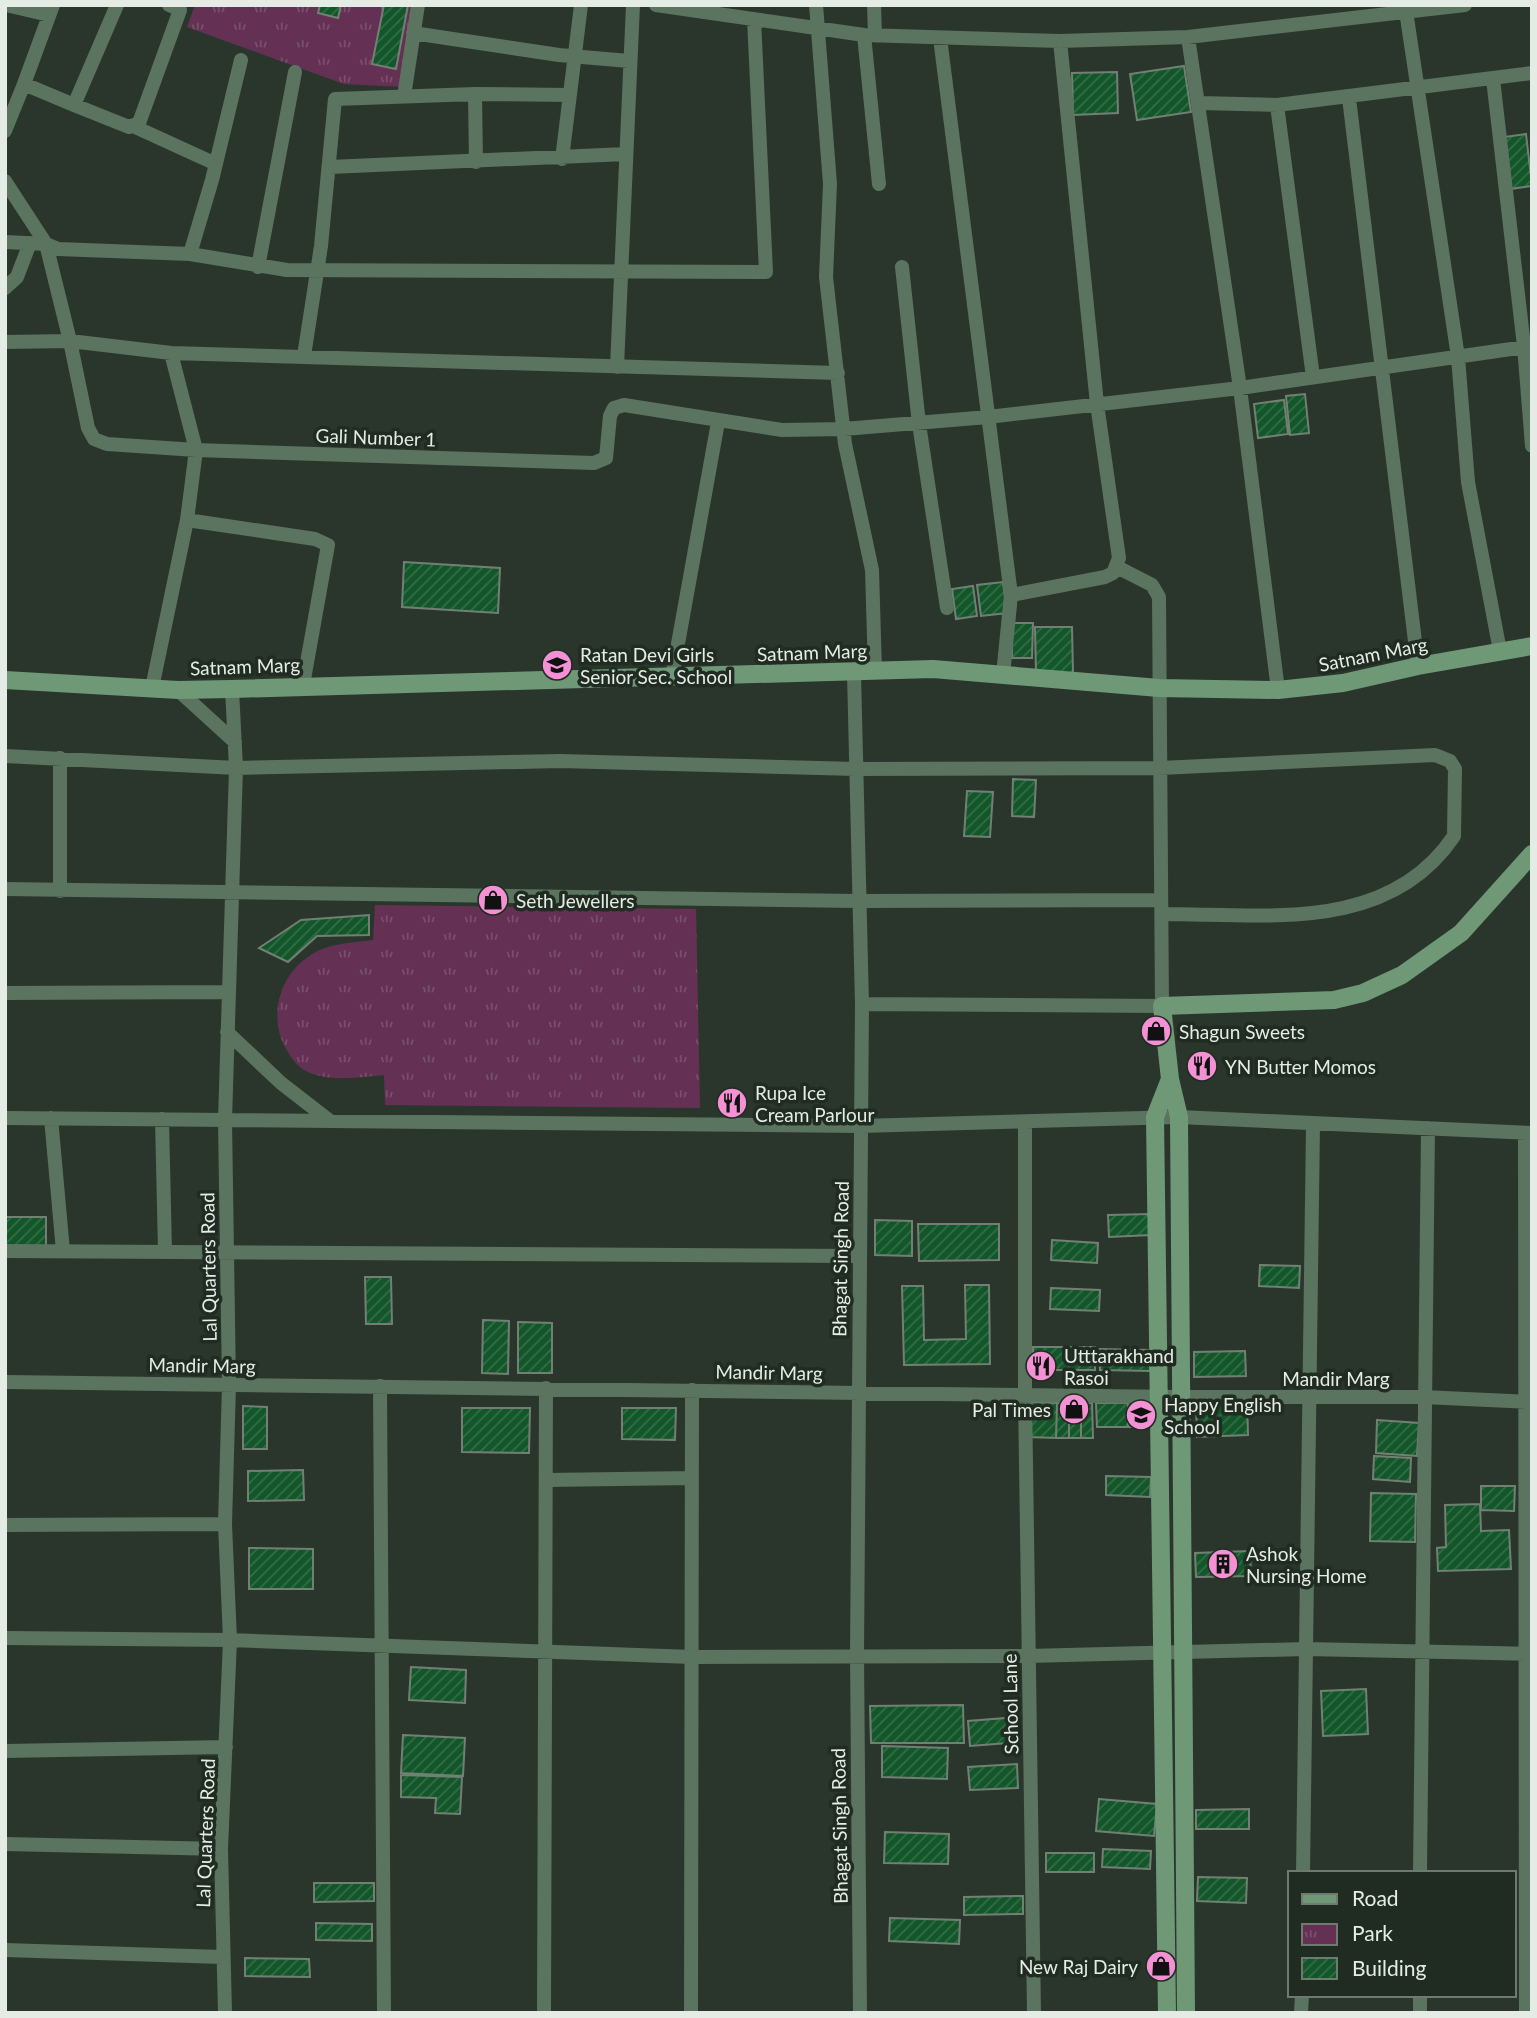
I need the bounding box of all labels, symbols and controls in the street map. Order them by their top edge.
street label: Gali Number 1 [315,423,437,451]
street label: Satnam Marg [1317,632,1429,676]
street label: Satnam Marg [757,639,868,665]
place label: Ratan Devi Girls Senior Sec. School [580,643,732,688]
school or university icon: Ratan Devi Girls Senior Sec. School [540,648,574,682]
street label: Satnam Marg [190,653,301,679]
shop icon: Seth Jewellers [476,883,510,917]
place label: Seth Jewellers [516,889,634,912]
shop icon: Shagun Sweets [1139,1014,1173,1048]
place label: Shagun Sweets [1179,1020,1305,1043]
restaurant icon: YN Butter Momos [1185,1049,1219,1083]
place label: YN Butter Momos [1225,1055,1376,1078]
place label: Rupa Ice Cream Parlour [755,1081,874,1126]
restaurant icon: Rupa Ice Cream Parlour [715,1086,749,1120]
street label: Bhagat Singh Road [827,1181,853,1337]
street label: Lal Quarters Road [195,1192,221,1342]
place label: Utttarakhand Rasoi [1064,1344,1174,1389]
restaurant icon: Utttarakhand Rasoi [1024,1349,1058,1383]
street label: Mandir Marg [148,1353,256,1377]
street label: Mandir Marg [715,1360,823,1384]
street label: Mandir Marg [1282,1367,1390,1390]
shop icon: Pal Times [1057,1392,1091,1426]
place label: Happy English School [1164,1393,1282,1438]
place label: Pal Times [972,1398,1051,1421]
school or university icon: Happy English School [1124,1398,1158,1432]
place label: Ashok Nursing Home [1246,1542,1367,1587]
building icon: Ashok Nursing Home [1206,1547,1240,1581]
street label: School Lane [998,1653,1022,1755]
street label: Bhagat Singh Road [826,1748,852,1904]
street label: Lal Quarters Road [191,1758,219,1908]
legend [1288,1871,1516,1997]
text: Road [1352,1885,1399,1910]
text: Park [1352,1920,1393,1945]
shop icon: New Raj Dairy [1144,1949,1178,1983]
place label: New Raj Dairy [1019,1955,1138,1978]
text: Building [1352,1955,1427,1980]

